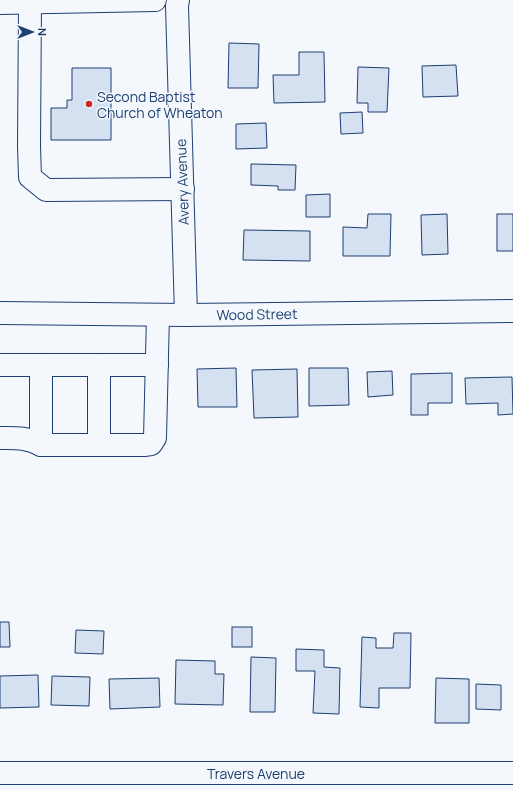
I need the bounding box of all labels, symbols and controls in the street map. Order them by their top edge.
north arrow [12,12,52,52]
text: N [35,28,50,36]
place label: Second Baptist Church of Wheaton [97,87,223,122]
marker: Second Baptist Church of Wheaton [84,99,94,109]
street label: Avery Avenue [171,138,193,226]
street label: Wood Street [216,304,298,324]
street label: Travers Avenue [207,764,305,783]

